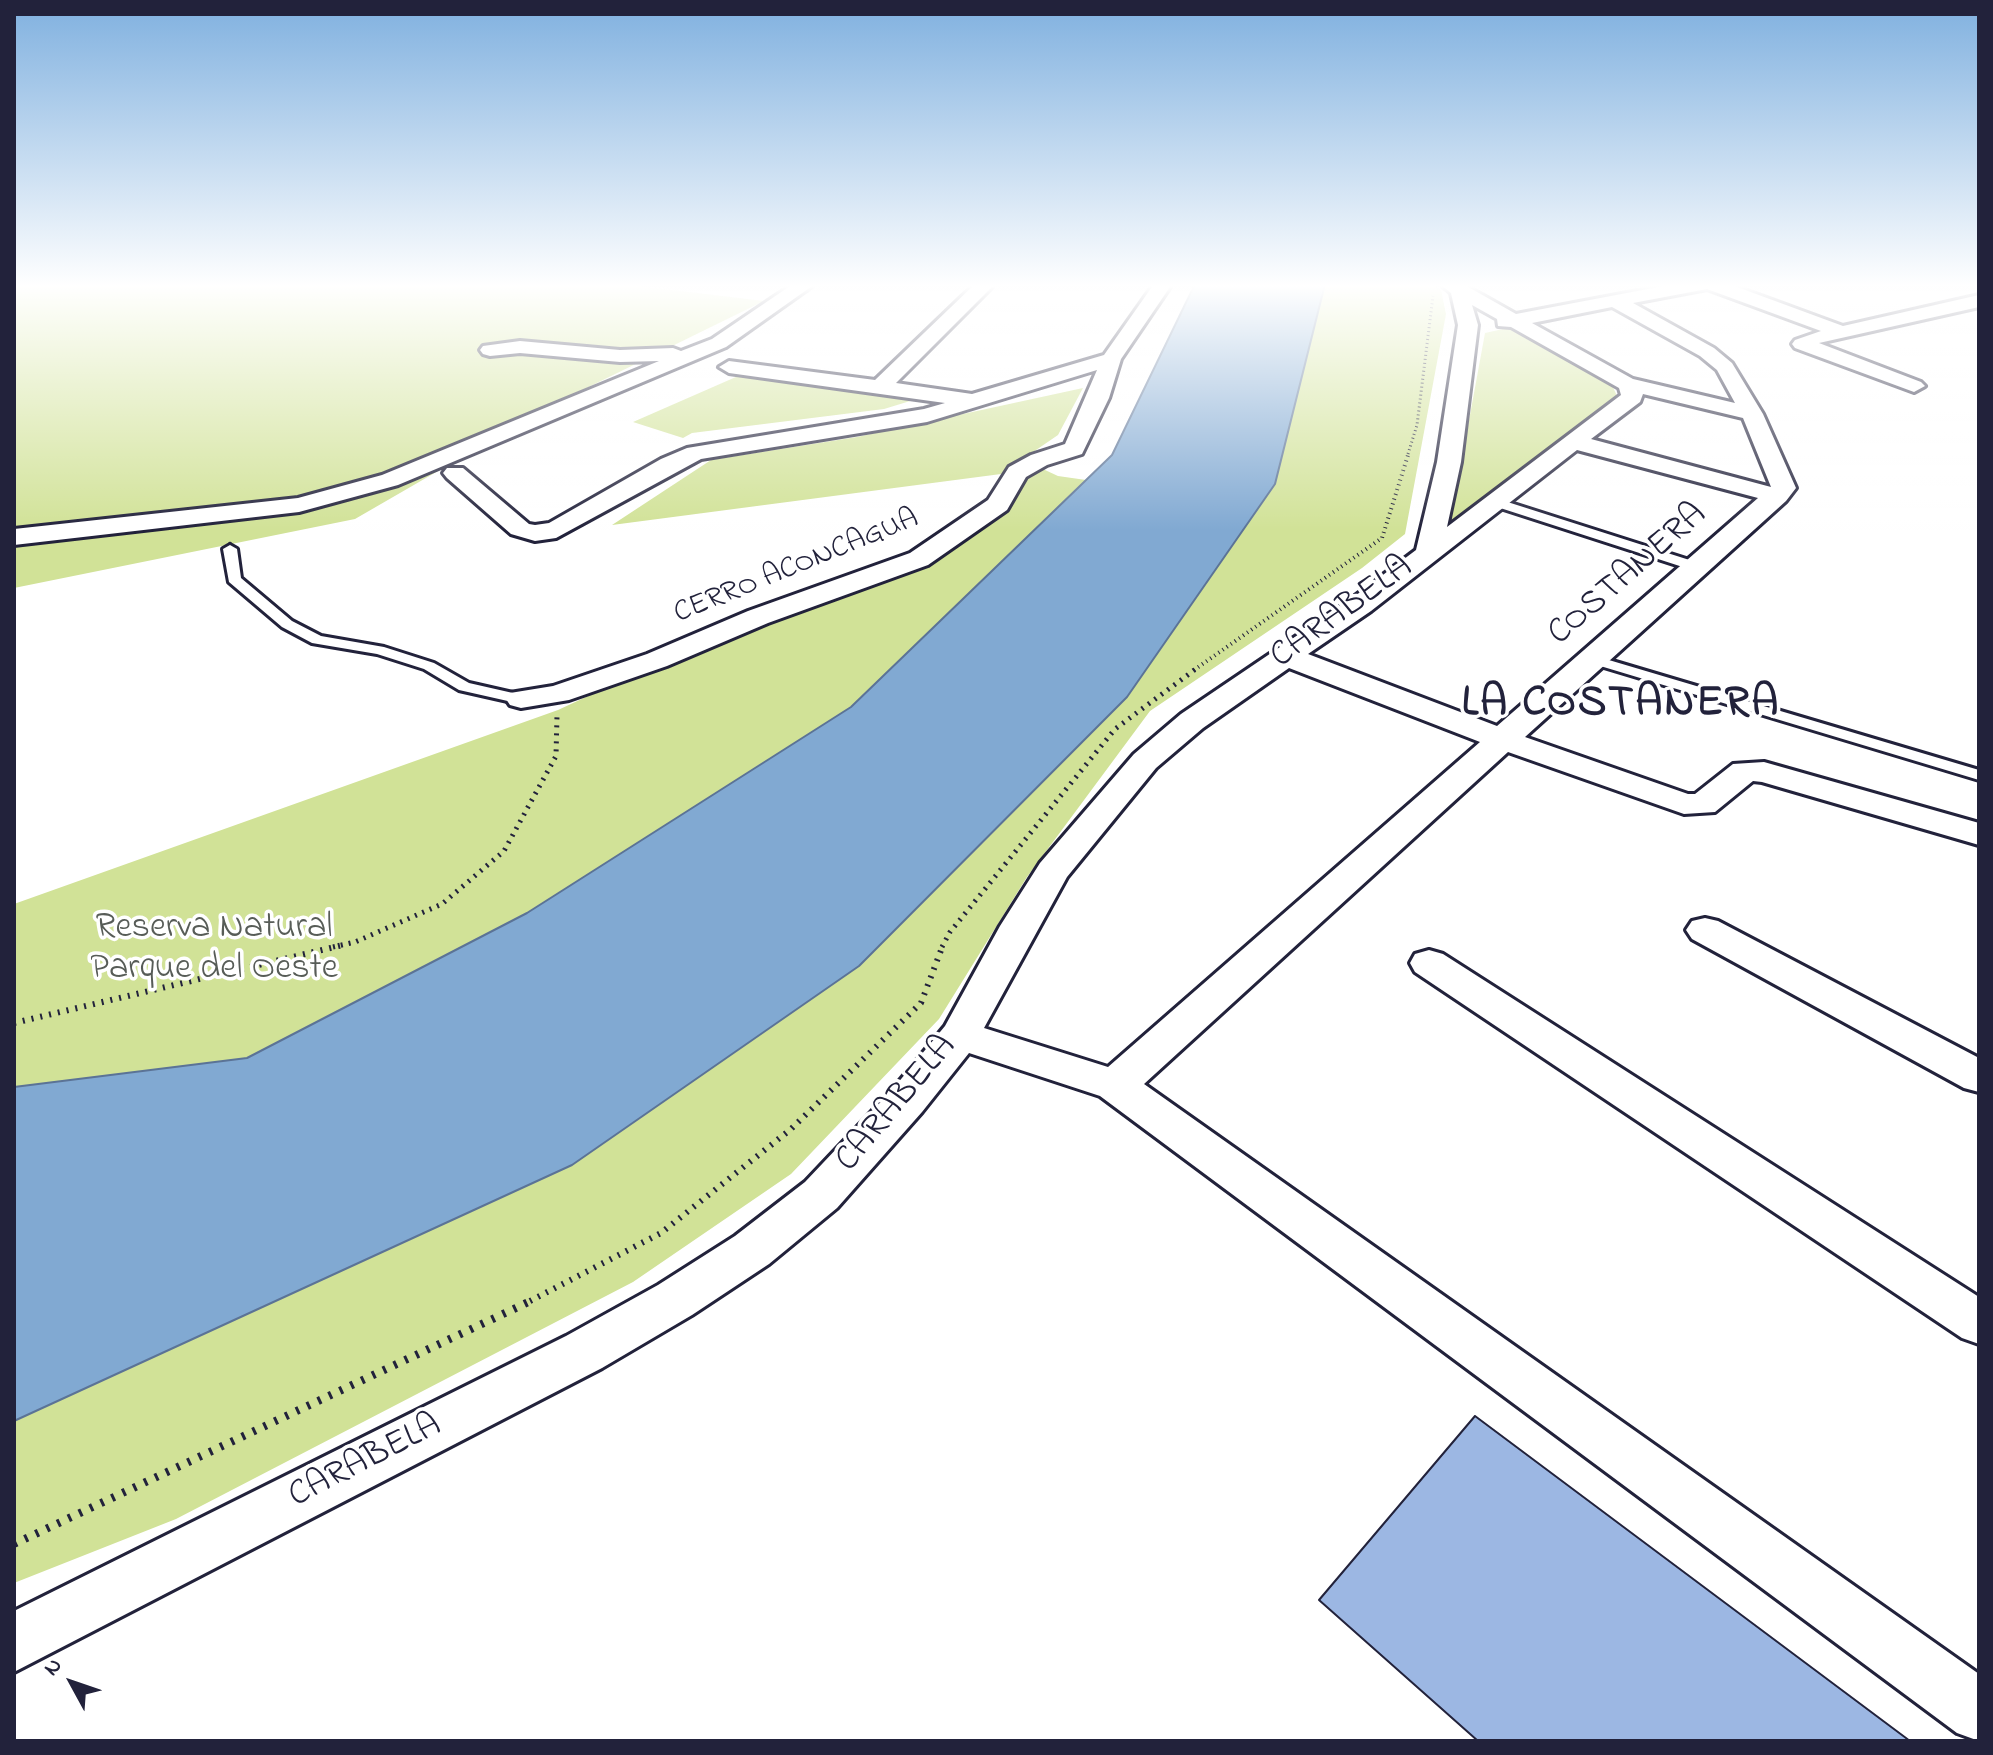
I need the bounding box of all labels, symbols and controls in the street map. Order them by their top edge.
street label: COSTANERA [1541,495,1717,657]
street label: CERRO ACONCAGUA [669,503,925,633]
street label: CARABELA [1263,548,1423,680]
district label: LA COSTANERA [1462,681,1780,733]
park label: Reserva Natural Parque del Oeste [90,908,338,993]
street label: CARABELA [828,1028,968,1182]
street label: CARABELA [282,1406,450,1520]
north arrow [32,1643,112,1723]
text: N [37,1652,71,1684]

